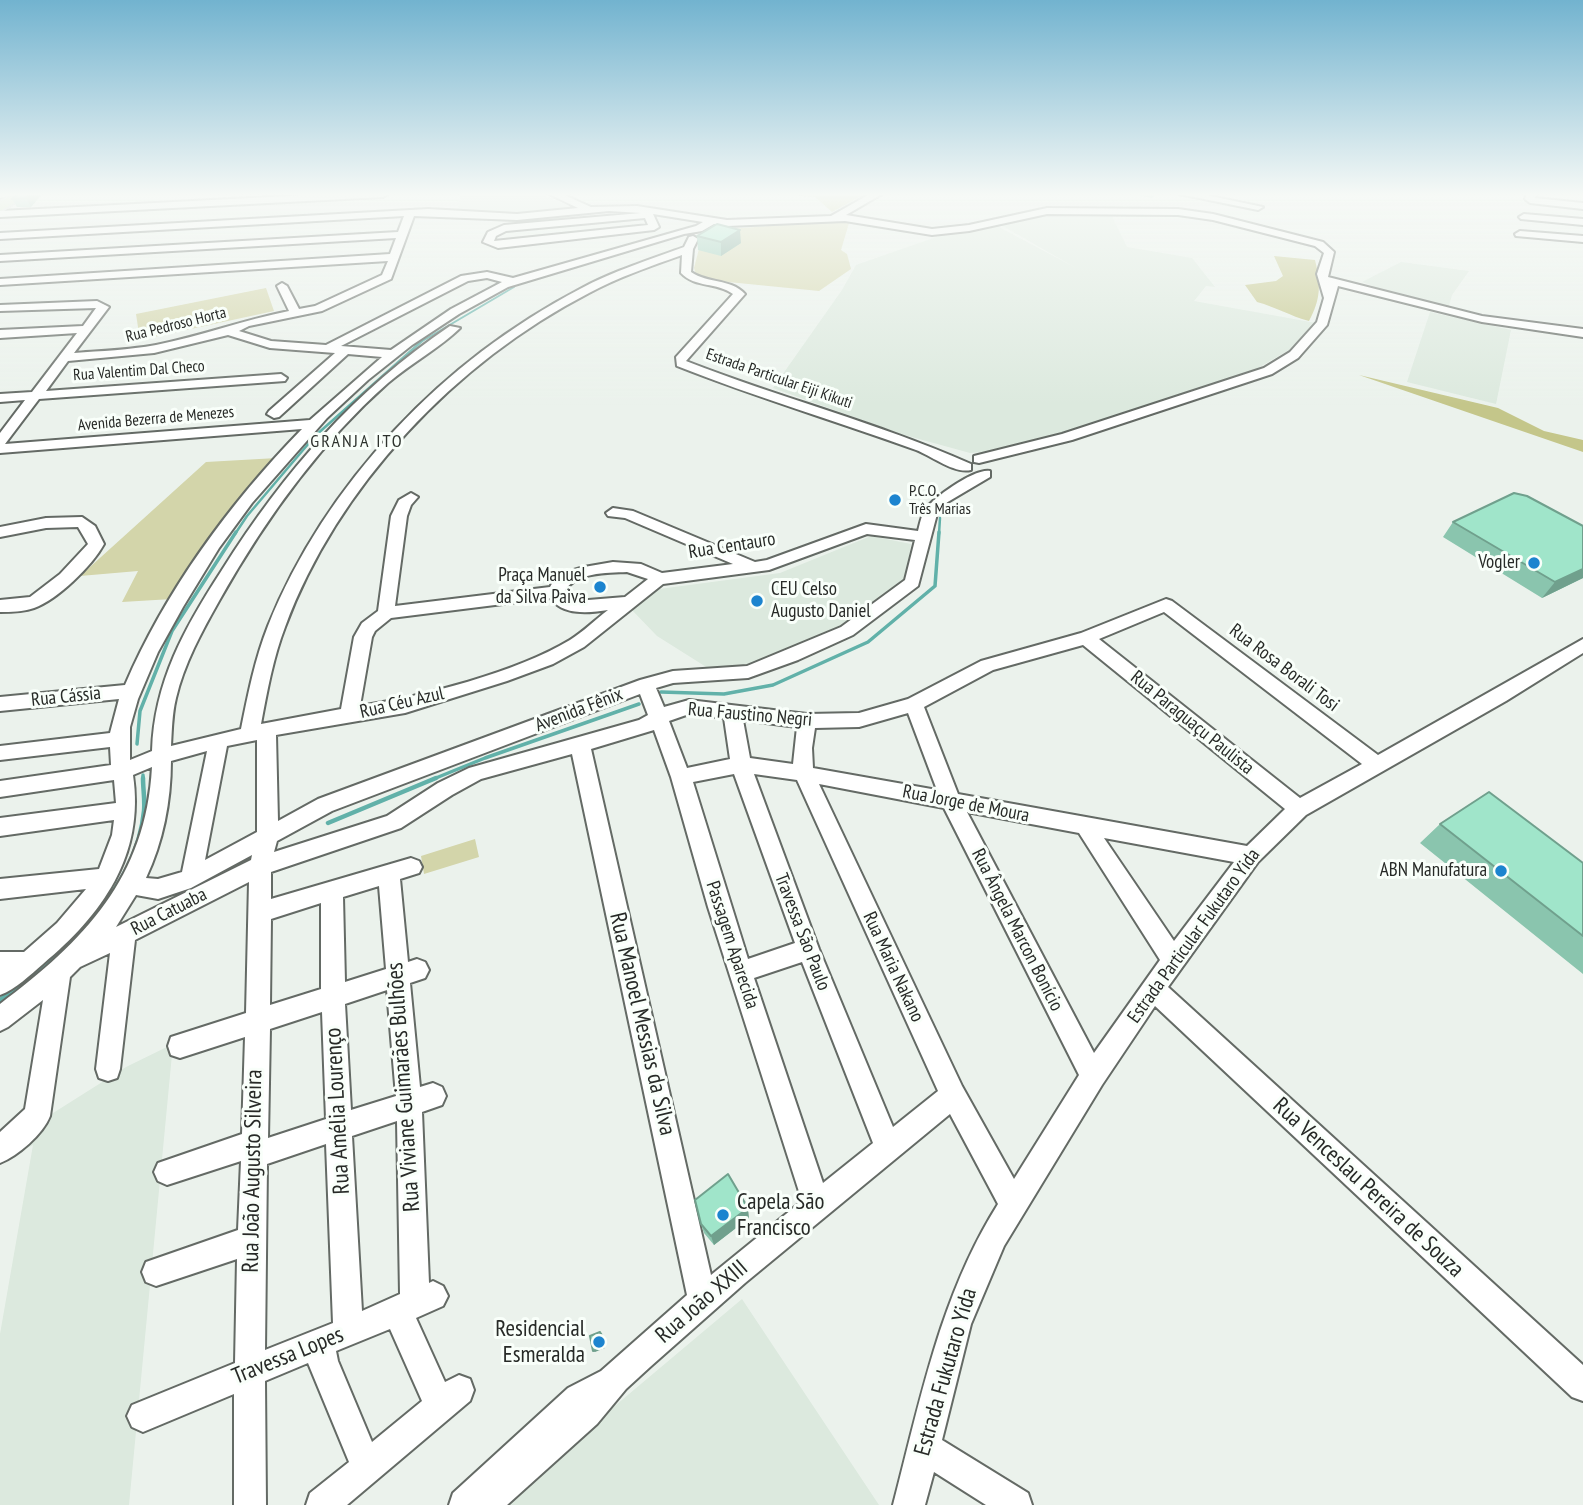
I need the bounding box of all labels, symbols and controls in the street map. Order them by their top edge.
street label: Rua Pedroso Horta [124,303,228,347]
street label: Estrada Particular Eiji Kikuti [703,345,855,413]
street label: Rua Valentim Dal Checo [73,357,205,385]
street label: Avenida Bezerra de Menezes [77,403,235,435]
district label: GRANJA ITO [312,431,402,453]
place label: P.C.O. Três Marias [909,481,971,519]
marker: P.C.O. Três Marias [887,492,903,508]
street label: Rua Centauro [687,528,777,564]
place label: Vogler [1478,552,1520,574]
marker: Vogler [1526,555,1542,571]
place label: Praça Manuel da Silva Paiva [496,565,586,609]
marker: Praça Manuel da Silva Paiva [592,579,608,595]
place label: CEU Celso Augusto Daniel [771,579,871,623]
marker: CEU Celso Augusto Daniel [749,593,765,609]
street label: Rua Rosa Borali Tosi [1225,619,1343,717]
street label: Rua Paraguaçu Paulista [1126,666,1258,780]
street label: Rua Cássia [30,682,102,712]
street label: Rua Céu Azul [358,682,446,724]
street label: Avenida Fênix [532,683,626,737]
street label: Rua Faustino Negri [687,698,813,732]
street label: Rua Jorge de Moura [901,781,1031,827]
street label: Estrada Particular Fukutaro Yida [1123,844,1265,1028]
street label: Rua Ângela Marcon Bonício [966,845,1068,1015]
place label: ABN Manufatura [1380,860,1487,882]
marker: ABN Manufatura [1493,863,1509,879]
street label: Travessa São Paulo [769,870,835,994]
street label: Passagem Aparecida [701,878,763,1012]
street label: Rua Catuaba [127,883,211,941]
street label: Rua Maria Nakano [858,908,928,1026]
street label: Rua Manoel Messias da Silva [603,910,681,1138]
street label: Rua Viviane Guimarães Bulhões [382,961,426,1213]
street label: Rua Amélia Lourenço [320,1027,356,1195]
street label: Rua João Augusto Silveira [237,1069,269,1273]
street label: Rua Venceslau Pereira de Souza [1267,1092,1469,1284]
place label: Capela São Francisco [737,1188,824,1242]
marker: Capela São Francisco [715,1207,731,1223]
street label: Rua João XXIII [650,1254,754,1350]
street label: Estrada Fukutaro Yida [909,1285,983,1459]
place label: Residencial Esmeralda [495,1315,585,1369]
street label: Travessa Lopes [228,1321,348,1391]
marker: Residencial Esmeralda [591,1334,607,1350]

